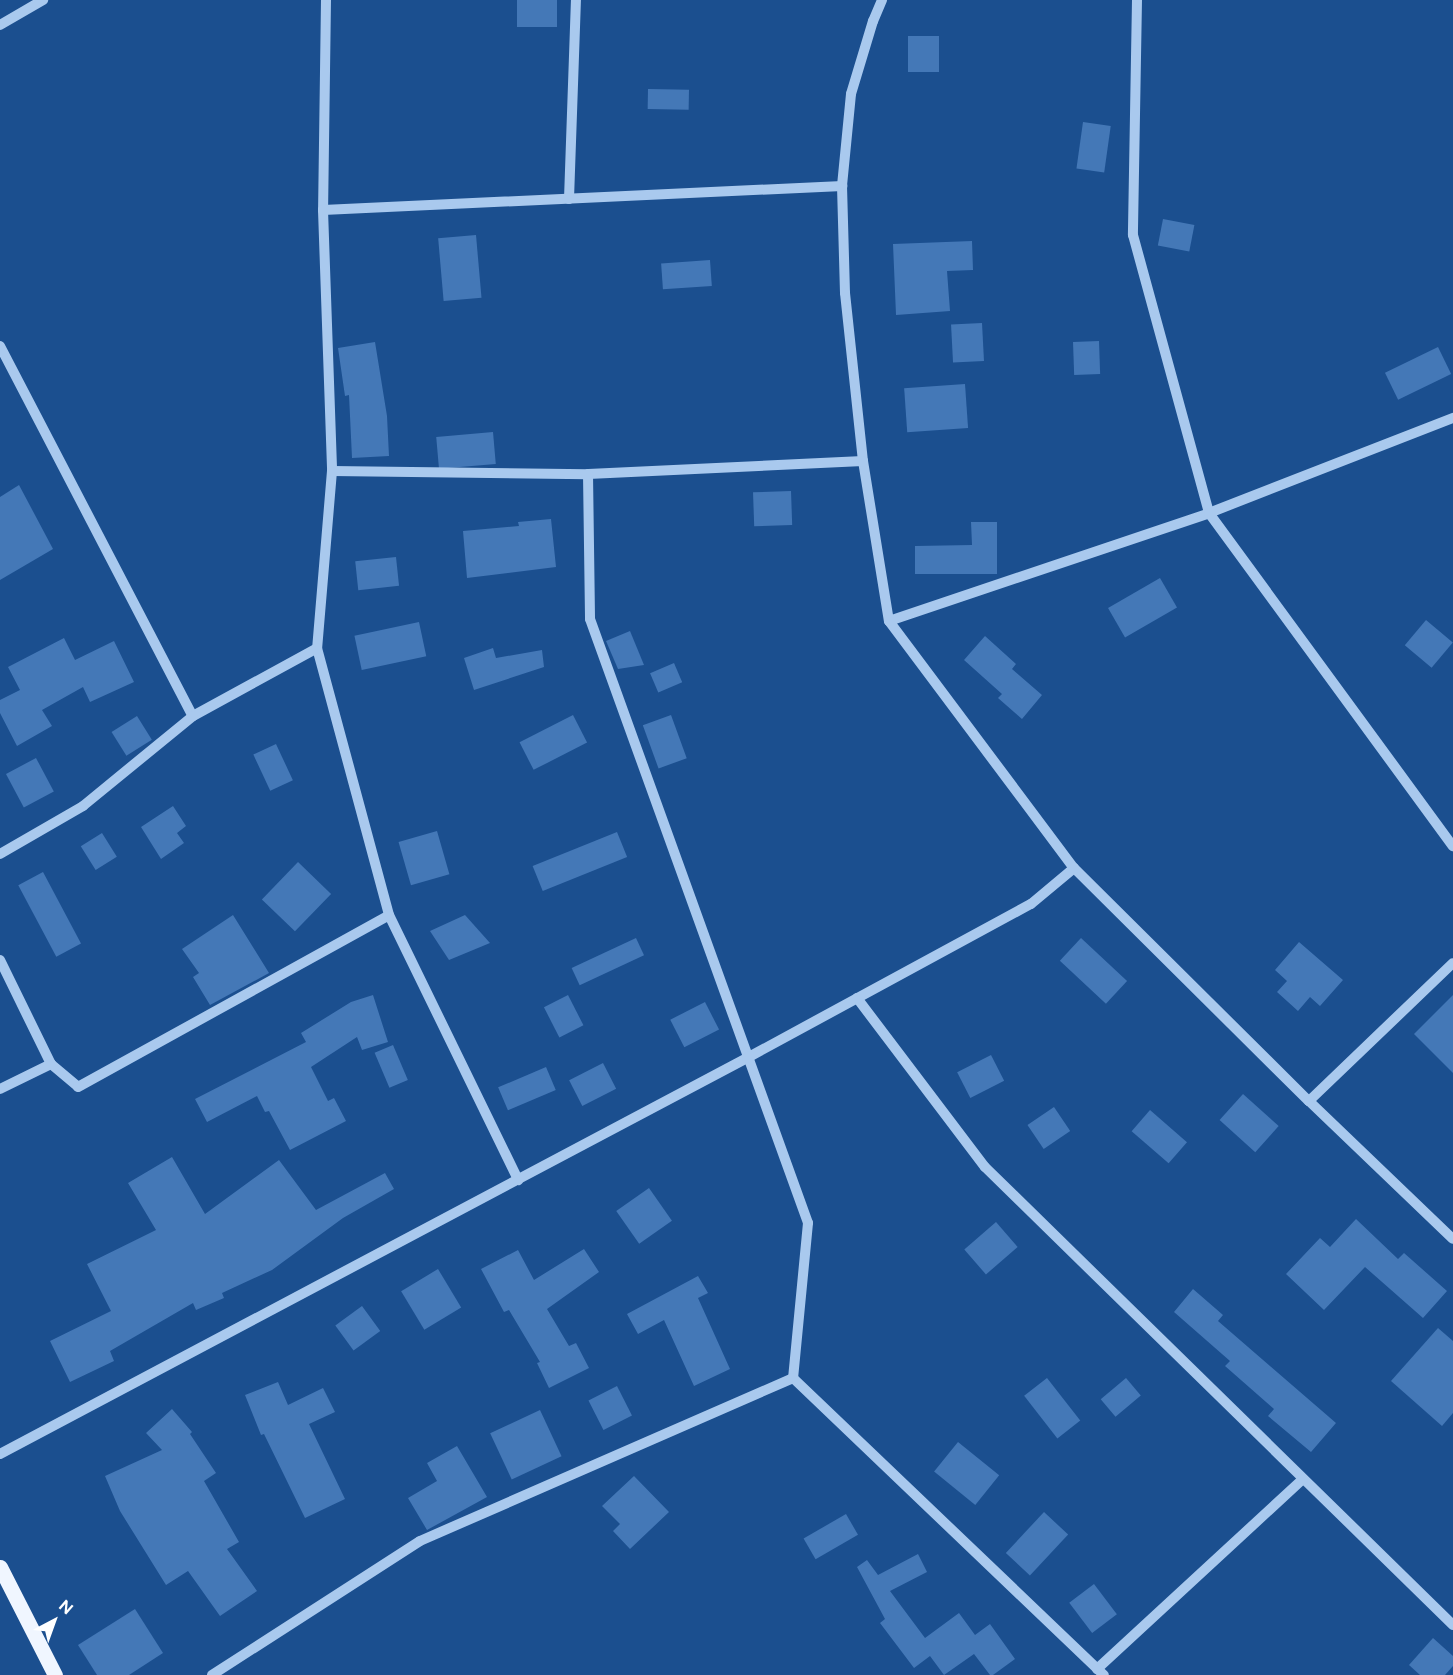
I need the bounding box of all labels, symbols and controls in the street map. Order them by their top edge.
north arrow [24,1591,84,1651]
text: N [55,1596,77,1618]

